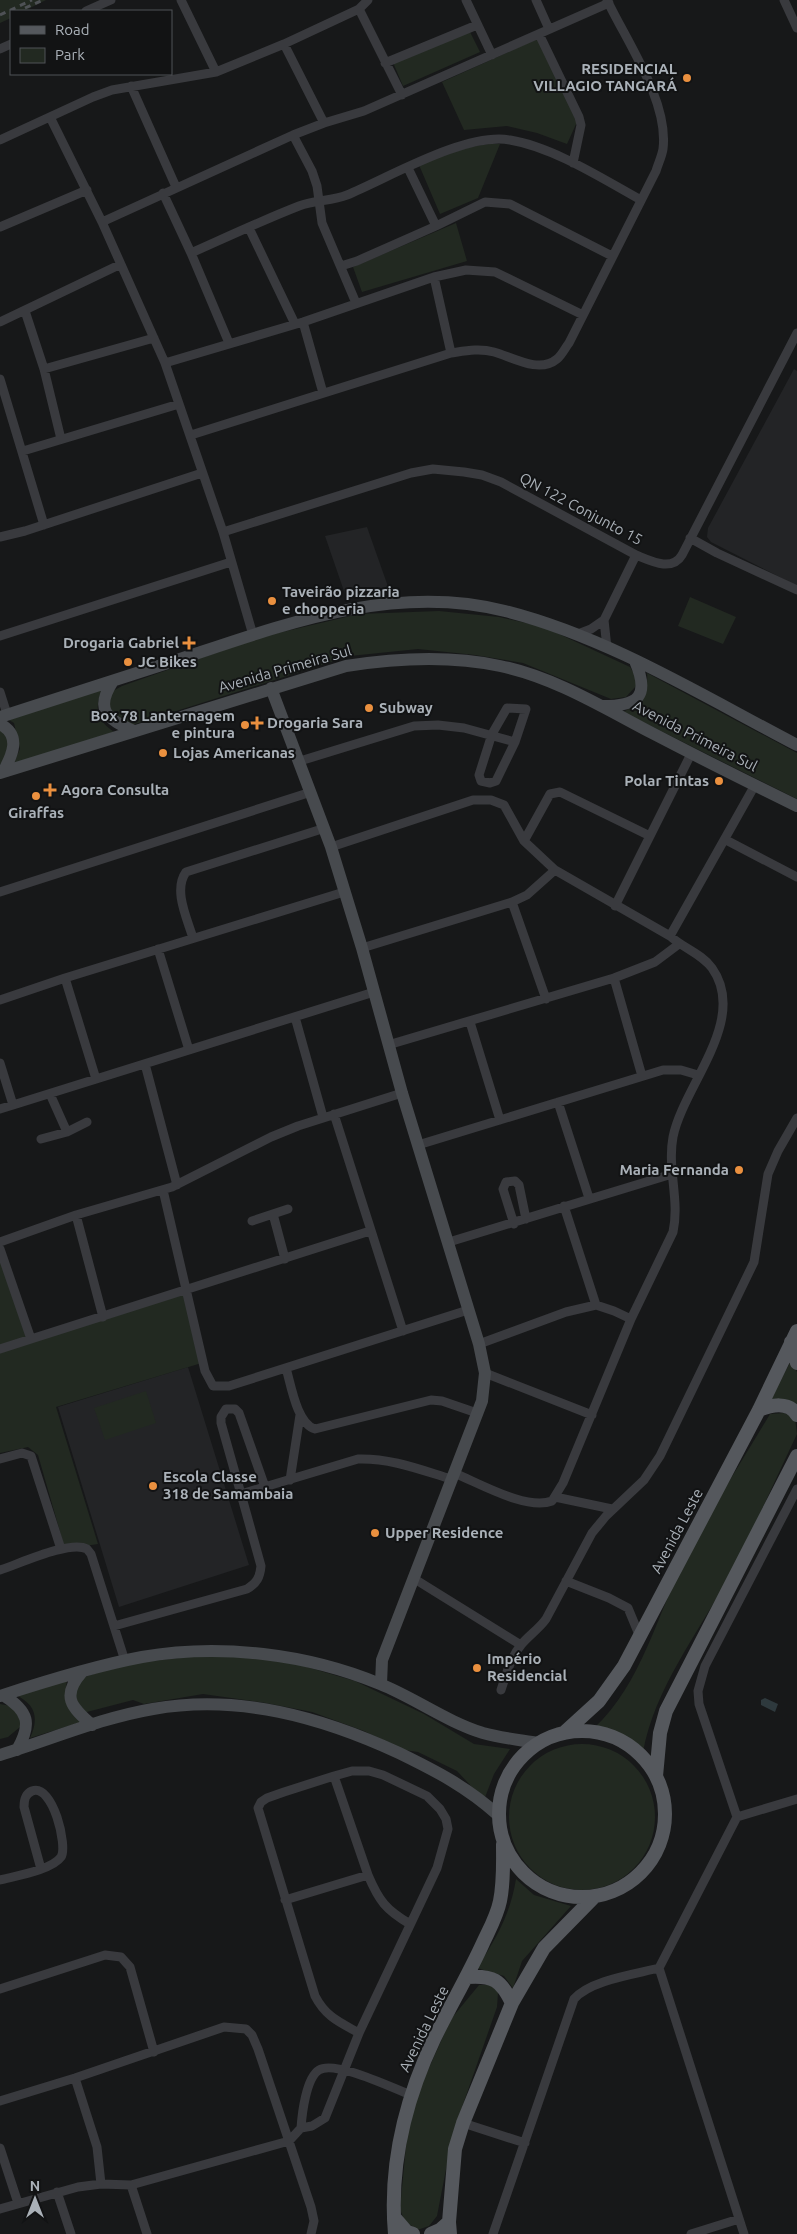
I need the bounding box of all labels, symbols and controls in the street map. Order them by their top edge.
legend [10,10,172,75]
text: Road [55,21,90,38]
text: Park [55,46,85,63]
place label: RESIDENCIAL VILLAGIO TANGARÁ [533,60,677,94]
marker: RESIDENCIAL VILLAGIO TANGARÁ [681,72,693,84]
street label: QN 122 Conjunto 15 [517,469,646,548]
place label: Taveirão pizzaria e chopperia [282,583,400,617]
marker: Taveirão pizzaria e chopperia [266,595,278,607]
place label: Drogaria Gabriel [63,634,179,651]
marker: Drogaria Gabriel [183,637,195,649]
street label: Avenida Primeira Sul [216,641,353,696]
place label: JC Bikes [138,653,197,670]
marker: JC Bikes [122,656,134,668]
street label: Avenida Primeira Sul [630,697,760,774]
place label: Subway [379,699,433,716]
marker: Subway [363,702,375,714]
place label: Box 78 Lanternagem e pintura [90,707,235,741]
place label: Drogaria Sara [267,714,363,731]
marker: Drogaria Sara [251,717,263,729]
marker: Box 78 Lanternagem e pintura [239,719,251,731]
place label: Lojas Americanas [173,744,295,761]
marker: Lojas Americanas [157,747,169,759]
place label: Polar Tintas [624,772,709,789]
marker: Polar Tintas [713,775,725,787]
place label: Agora Consulta [61,781,169,798]
marker: Agora Consulta [43,783,57,797]
marker: Giraffas [30,790,42,802]
place label: Giraffas [8,804,64,821]
place label: Maria Fernanda [620,1161,729,1178]
marker: Maria Fernanda [733,1164,745,1176]
place label: Escola Classe 318 de Samambaia [163,1468,293,1502]
marker: Escola Classe 318 de Samambaia [147,1480,159,1492]
street label: Avenida Leste [647,1485,706,1576]
place label: Upper Residence [385,1524,503,1541]
marker: Upper Residence [369,1527,381,1539]
place label: Império Residencial [487,1650,568,1684]
marker: Império Residencial [471,1662,483,1674]
street label: Avenida Leste [395,1983,452,2075]
north arrow [10,2174,60,2224]
text: N [30,2178,40,2194]

